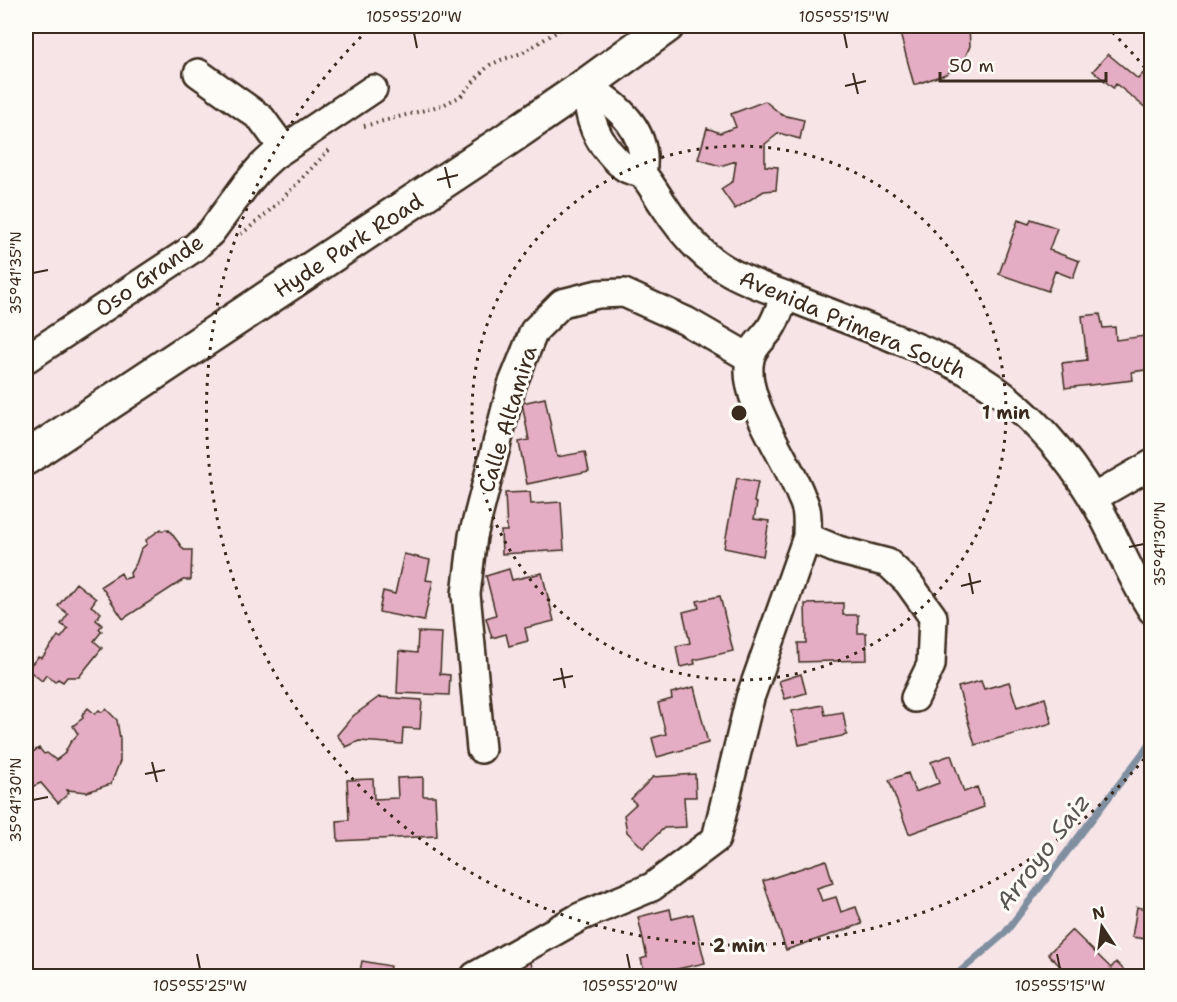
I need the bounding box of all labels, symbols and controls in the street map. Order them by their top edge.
text: 105°55'20"W [366,7,462,27]
text: 105°55'15"W [799,7,889,27]
scale bar [940,45,1106,83]
text: 50 m [949,54,994,78]
street label: Hyde Park Road [268,186,428,304]
street label: Oso Grande [89,227,209,323]
text: 35°41'35"N [6,231,26,315]
street label: Avenida Primera South [735,264,971,385]
street label: Calle Altamira [471,342,544,496]
text: 1 min [982,401,1030,425]
centre of rings [729,403,749,423]
text: 35°41'30"N [1150,502,1170,586]
text: 35°41'30"N [6,758,26,842]
water label: Arroyo Saiz [989,787,1097,917]
north arrow [1072,897,1132,957]
text: N [1090,901,1107,925]
text: 2 min [713,934,765,958]
text: 105°55'25"W [153,976,247,996]
text: 105°55'20"W [582,976,678,996]
text: 105°55'15"W [1015,976,1105,996]

